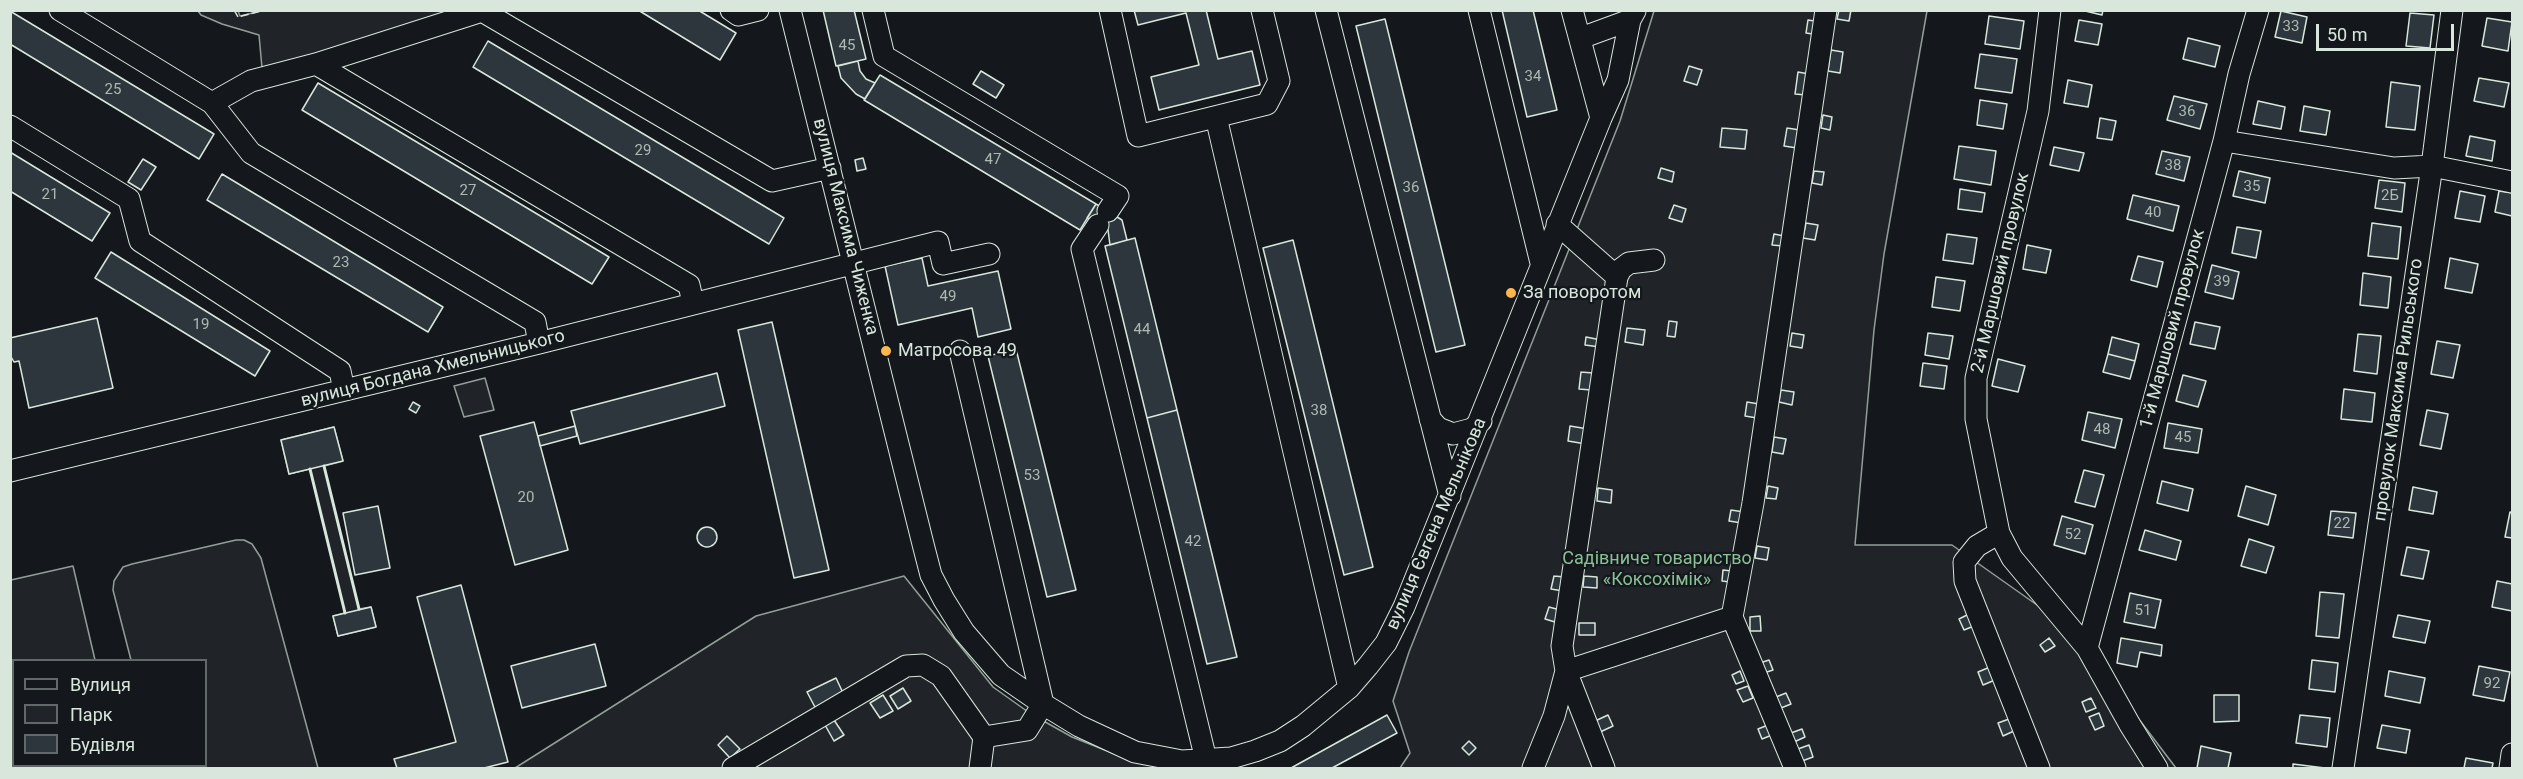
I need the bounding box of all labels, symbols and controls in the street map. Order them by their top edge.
scale bar [2319,12,2457,50]
house number: 33 [2283,18,2299,36]
text: 50 m [2327,24,2367,45]
house number: 45 [839,37,855,55]
house number: 34 [1525,68,1541,86]
house number: 25 [105,81,121,99]
house number: 36 [2179,103,2195,121]
street label: вулиця Максима Чиженка [808,116,882,338]
house number: 29 [635,142,651,160]
house number: 47 [985,151,1001,169]
house number: 38 [2165,157,2181,175]
street label: 2-й Маршовий провулок [1967,170,2035,376]
house number: 35 [2244,178,2260,196]
house number: 36 [1403,179,1419,197]
house number: 27 [460,182,476,200]
house number: 21 [42,186,58,204]
house number: 2Б [2381,187,2399,205]
house number: 40 [2145,204,2161,222]
street label: 1-й Маршовий провулок [2136,227,2210,431]
house number: 23 [333,254,349,272]
street label: провулок Максима Рильського [2370,257,2428,523]
house number: 39 [2214,273,2230,291]
place label: За поворотом [1523,282,1641,304]
marker: За поворотом [1504,286,1518,300]
house number: 49 [940,288,956,306]
house number: 19 [193,316,209,334]
house number: 44 [1134,321,1150,339]
street label: вулиця Богдана Хмельницького [299,326,567,412]
place label: Матросова 49 [898,340,1017,362]
marker: Матросова 49 [879,344,893,358]
house number: 38 [1311,402,1327,420]
street label: вулиця Євгена Мельнікова [1382,415,1492,633]
house number: 48 [2094,421,2110,439]
house number: 45 [2175,429,2191,447]
house number: 53 [1024,467,1040,485]
house number: 20 [518,489,534,507]
house number: 22 [2334,515,2350,533]
house number: 52 [2065,526,2081,544]
house number: 42 [1185,533,1201,551]
park label: Садівниче товариство «Коксохімік» [1562,548,1752,590]
house number: 51 [2135,602,2151,620]
legend [12,659,207,767]
text: Вулиця [70,674,131,695]
house number: 92 [2484,675,2500,693]
text: Парк [70,704,112,725]
text: Будівля [70,734,135,755]

